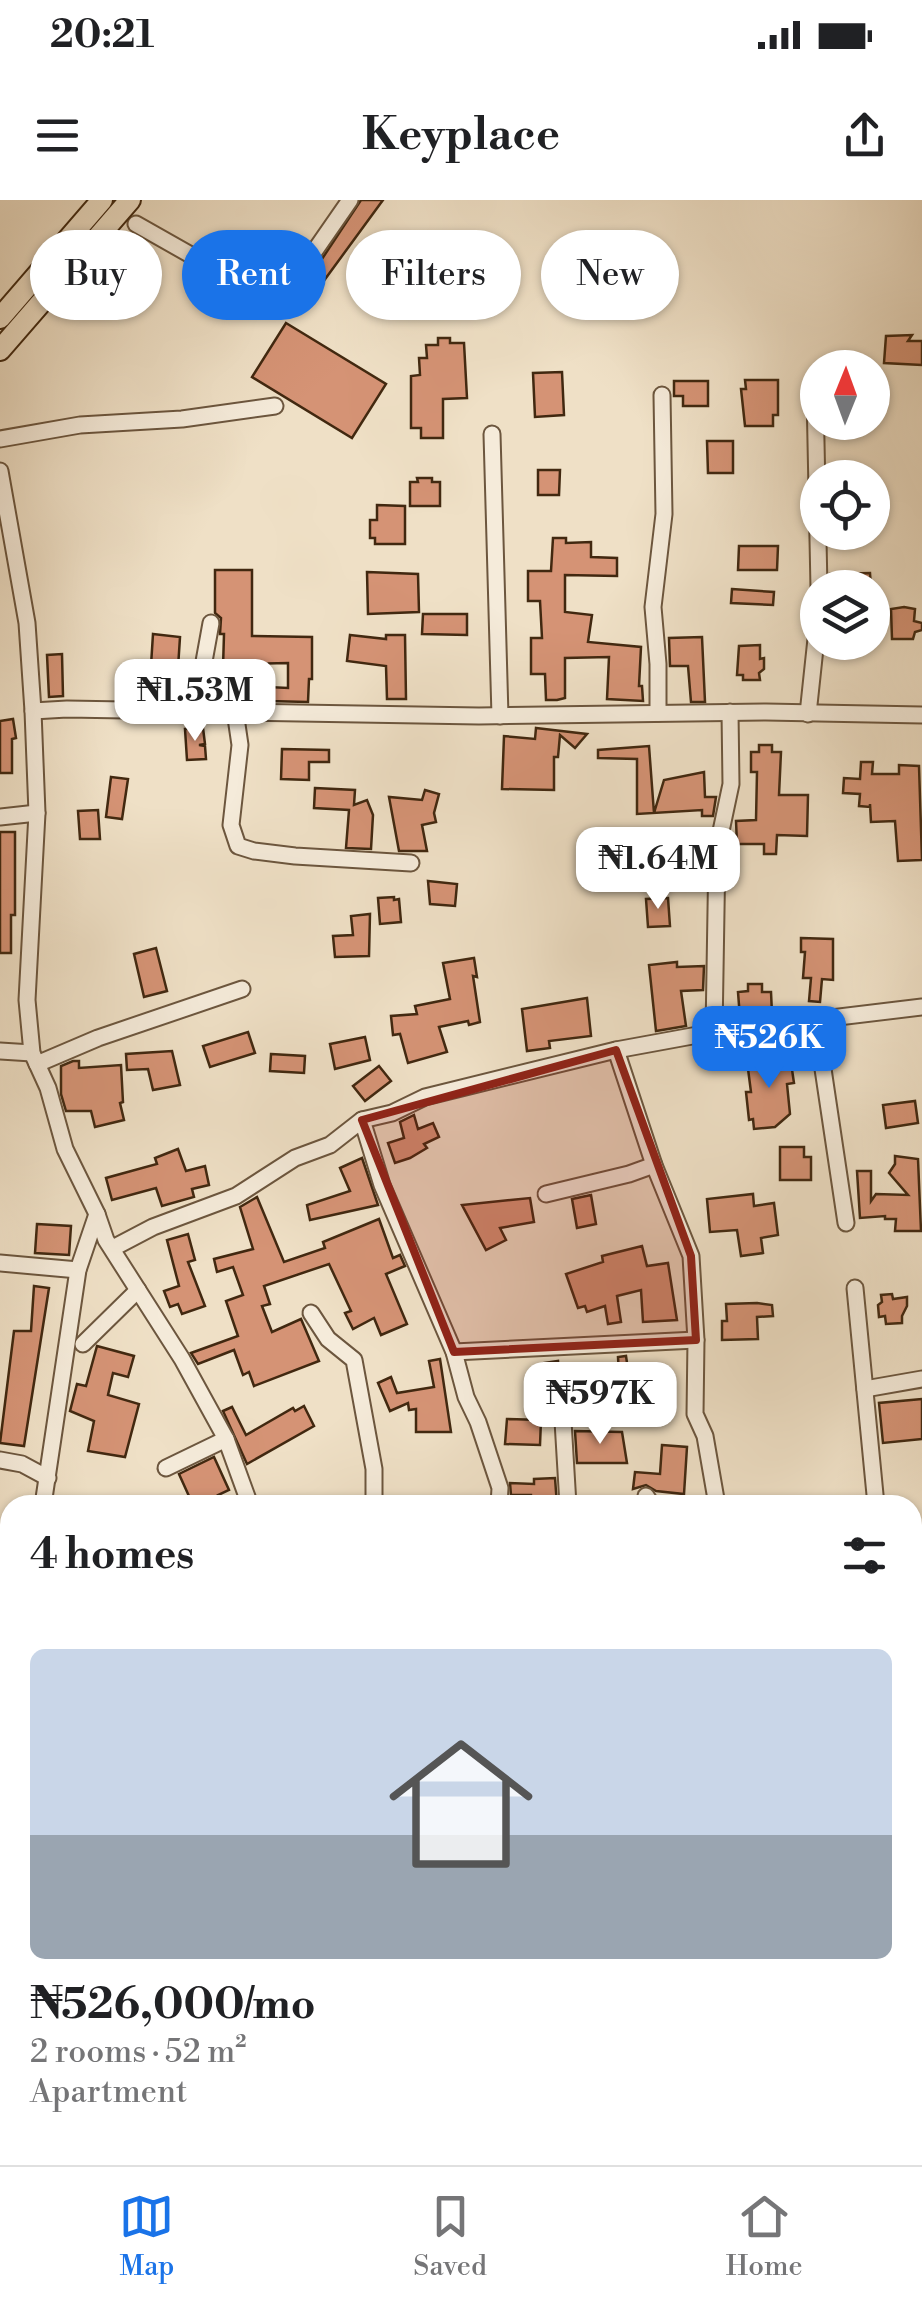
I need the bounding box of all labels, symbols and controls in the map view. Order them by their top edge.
text: 20:21 [50,12,154,59]
text: Keyplace [362,107,560,164]
icon: menu [30,108,85,163]
icon: share [837,108,892,163]
chip: Buy [30,230,162,320]
chip: Rent [182,230,326,320]
chip: Filters [346,230,521,320]
chip: New [541,230,679,320]
north arrow [800,350,890,440]
map controls [800,350,890,660]
button: locate [800,460,890,550]
button: layers [800,570,890,660]
pin: ₦1.53M [114,659,276,744]
text: ₦1.53M [137,671,253,711]
pin: ₦1.64M [577,827,739,912]
text: ₦1.64M [598,839,718,879]
pin: ₦526K [699,1006,839,1091]
text: ₦526K [714,1018,824,1058]
pin: ₦597K [530,1362,670,1447]
text: ₦597K [546,1374,654,1414]
icon: filters [837,1528,892,1583]
text: 4 homes [30,1529,194,1582]
icon: home [371,1714,551,1894]
text: ₦526,000/mo [30,1979,315,2032]
text: 2 rooms · 52 m² [30,2032,246,2072]
text: Apartment [30,2072,187,2112]
tab: Map [119,2189,175,2284]
tab: Saved [413,2189,487,2284]
tab: Home [726,2189,803,2284]

